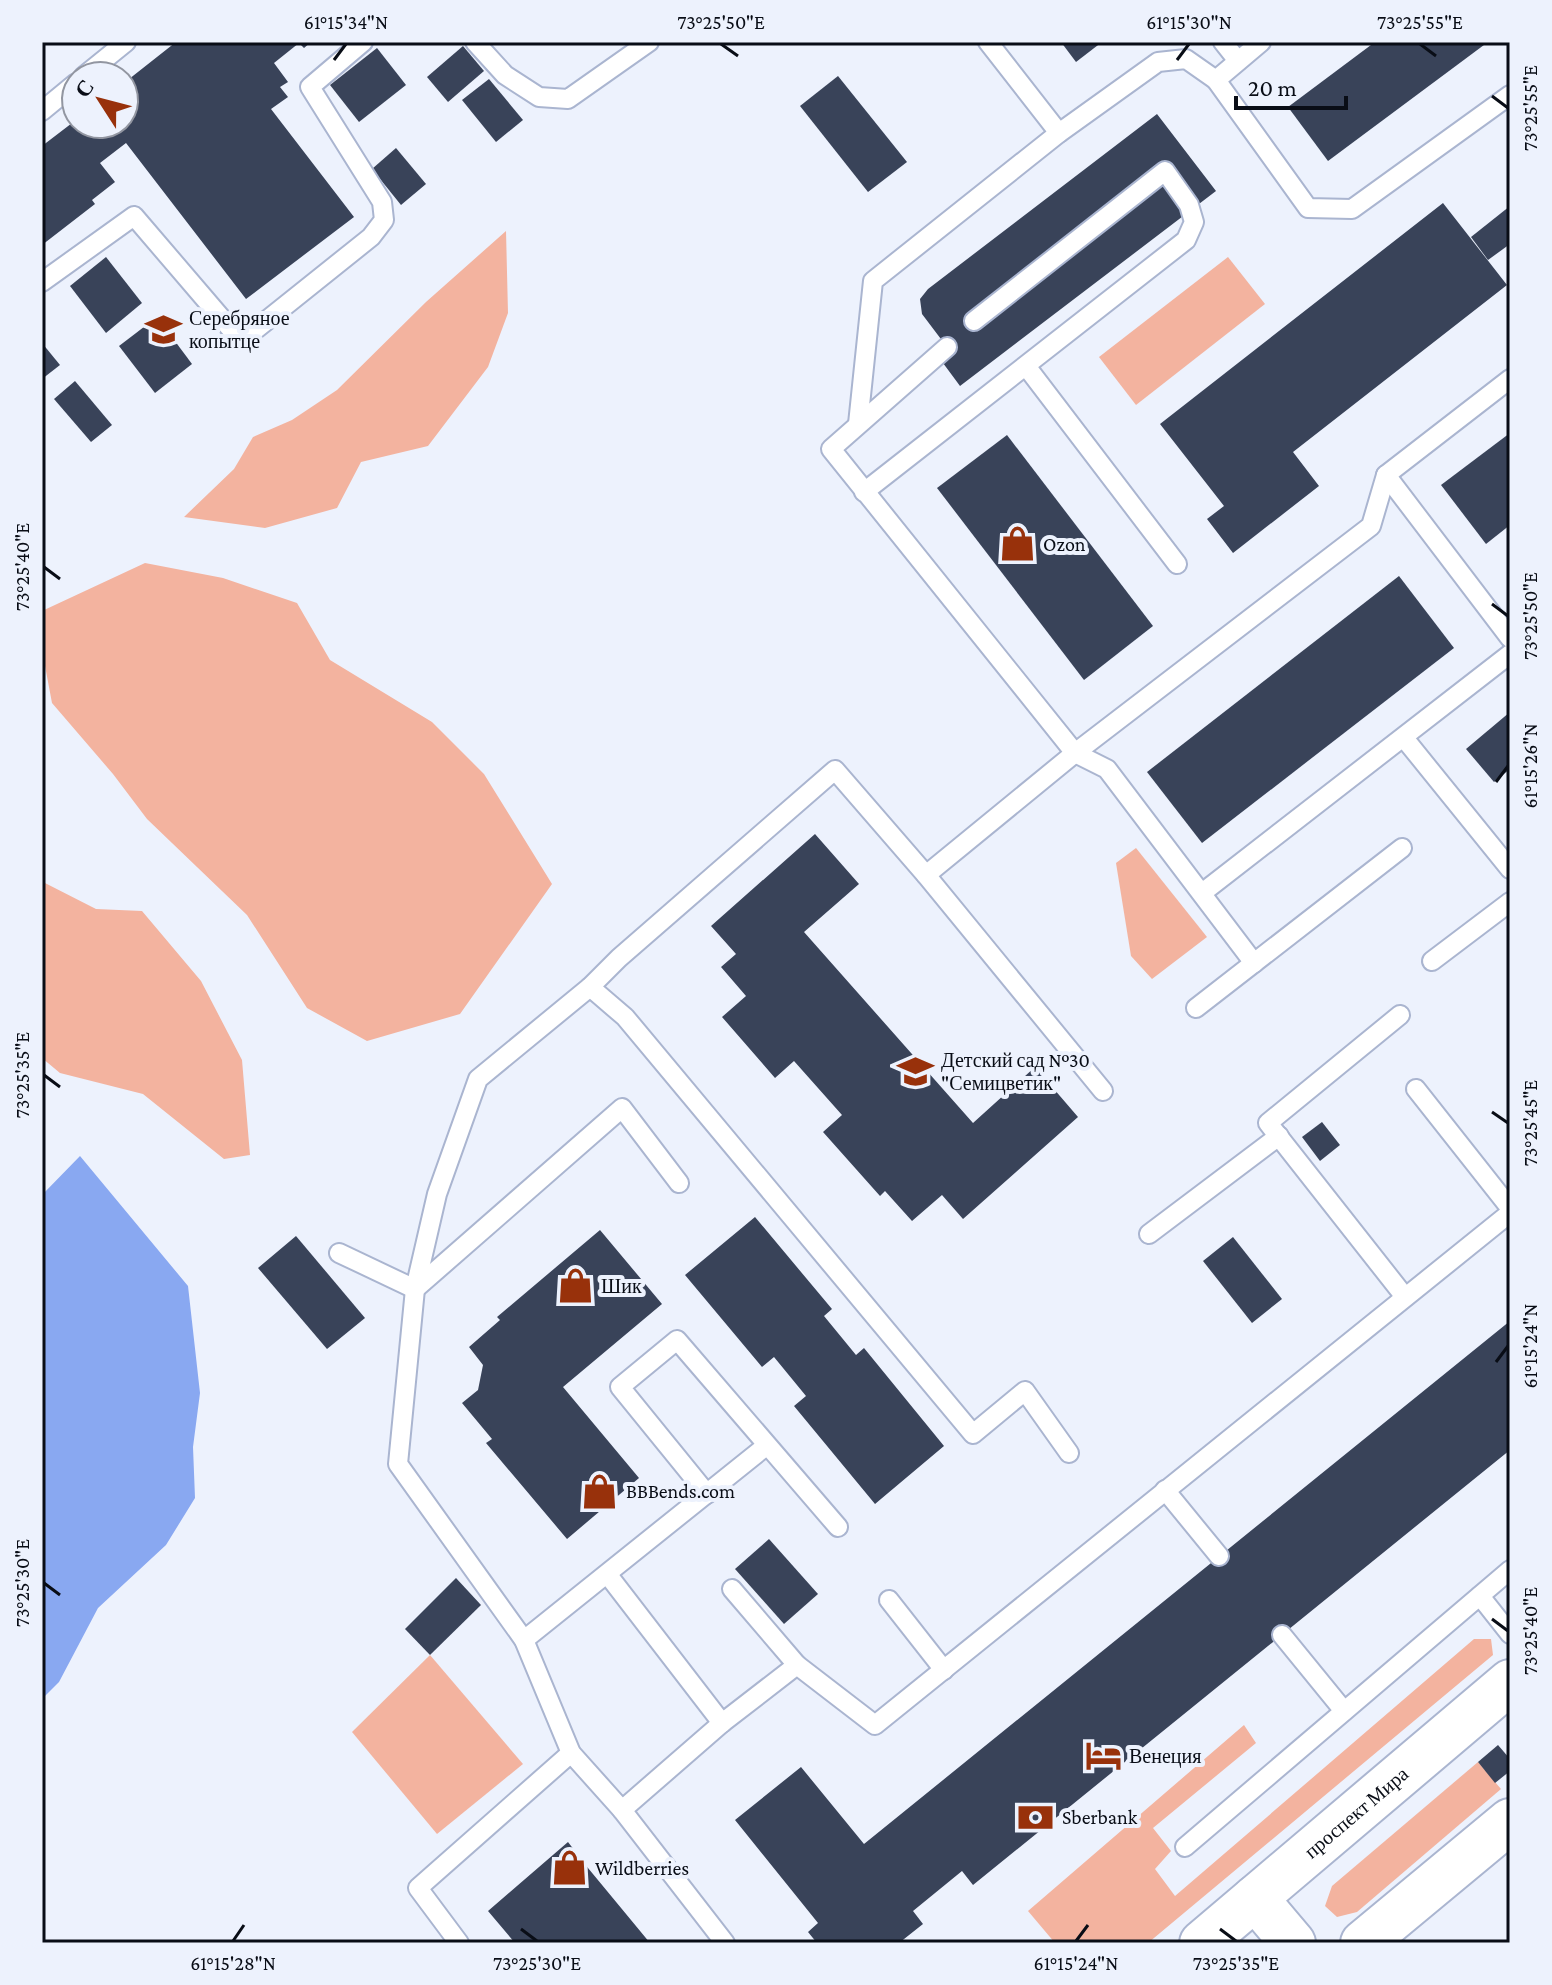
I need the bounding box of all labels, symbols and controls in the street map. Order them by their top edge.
text: 61°15'34"N [304,11,388,33]
text: 73°25'50"E [677,11,765,33]
text: 61°15'30"N [1146,11,1232,33]
text: 73°25'55"E [1377,11,1463,33]
north arrow [60,60,140,140]
scale bar [1236,60,1346,110]
text: 73°25'55"E [1519,65,1541,151]
text: 20 m [1248,74,1297,101]
text: С [69,75,99,102]
place label: Серебряное копытце [189,307,290,353]
school or university icon: Серебряное копытце [144,311,182,349]
text: 73°25'40"E [11,523,33,611]
shop icon: Ozon [998,525,1036,563]
place label: Ozon [1043,533,1086,555]
text: 73°25'50"E [1519,572,1541,660]
text: 61°15'26"N [1519,723,1541,809]
text: 73°25'35"E [11,1032,33,1118]
place label: Детский сад №30 "Семицветик" [941,1049,1090,1095]
school or university icon: Детский сад №30 "Семицветик" [896,1053,934,1091]
text: 73°25'45"E [1519,1080,1541,1166]
shop icon: Шик [556,1267,594,1305]
place label: Шик [601,1275,642,1297]
text: 61°15'24"N [1519,1304,1541,1388]
shop icon: BBBends.com [581,1472,619,1510]
place label: BBBends.com [626,1480,735,1502]
text: 73°25'30"E [11,1539,33,1627]
text: 73°25'40"E [1519,1587,1541,1675]
hotel icon: Венеция [1084,1737,1122,1775]
place label: Венеция [1129,1745,1201,1768]
street label: проспект Мира [1300,1762,1413,1863]
bank icon: Sberbank [1017,1798,1055,1836]
place label: Sberbank [1062,1806,1138,1828]
shop icon: Wildberries [550,1849,588,1887]
place label: Wildberries [595,1857,689,1879]
text: 61°15'28"N [190,1952,276,1974]
text: 73°25'30"E [493,1952,581,1974]
text: 61°15'24"N [1034,1952,1118,1974]
text: 73°25'35"E [1193,1952,1279,1974]

